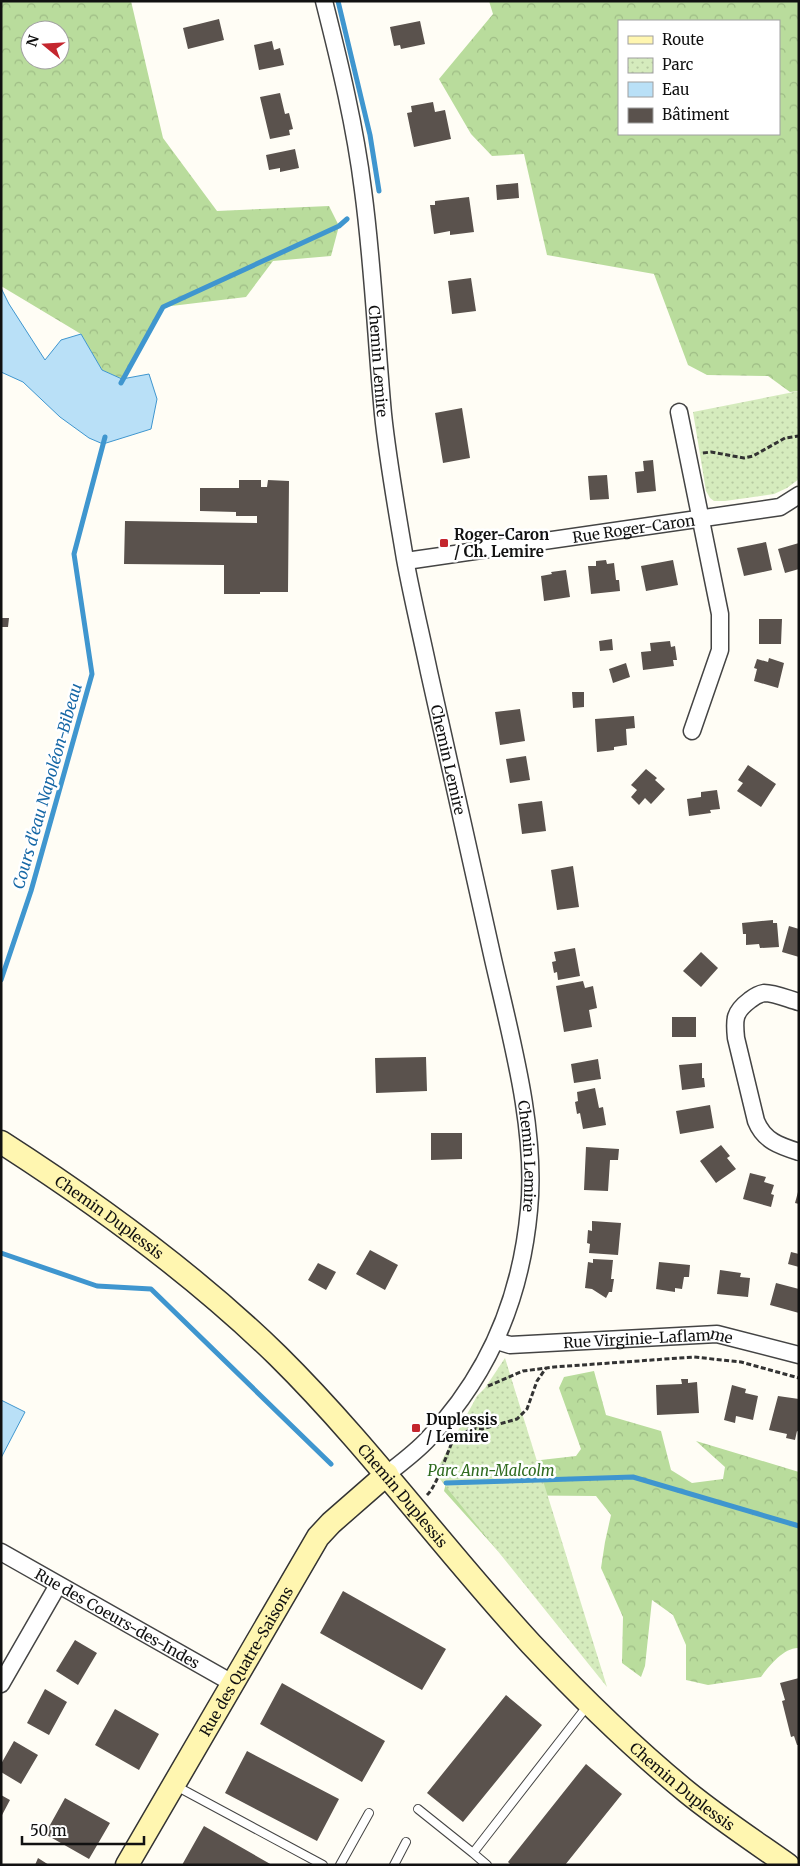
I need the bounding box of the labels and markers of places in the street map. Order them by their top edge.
place label: Roger-Caron / Ch. Lemire [454,525,549,561]
marker: Roger-Caron / Ch. Lemire [438,537,450,549]
place label: Duplessis / Lemire [426,1410,498,1446]
marker: Duplessis / Lemire [410,1422,422,1434]

